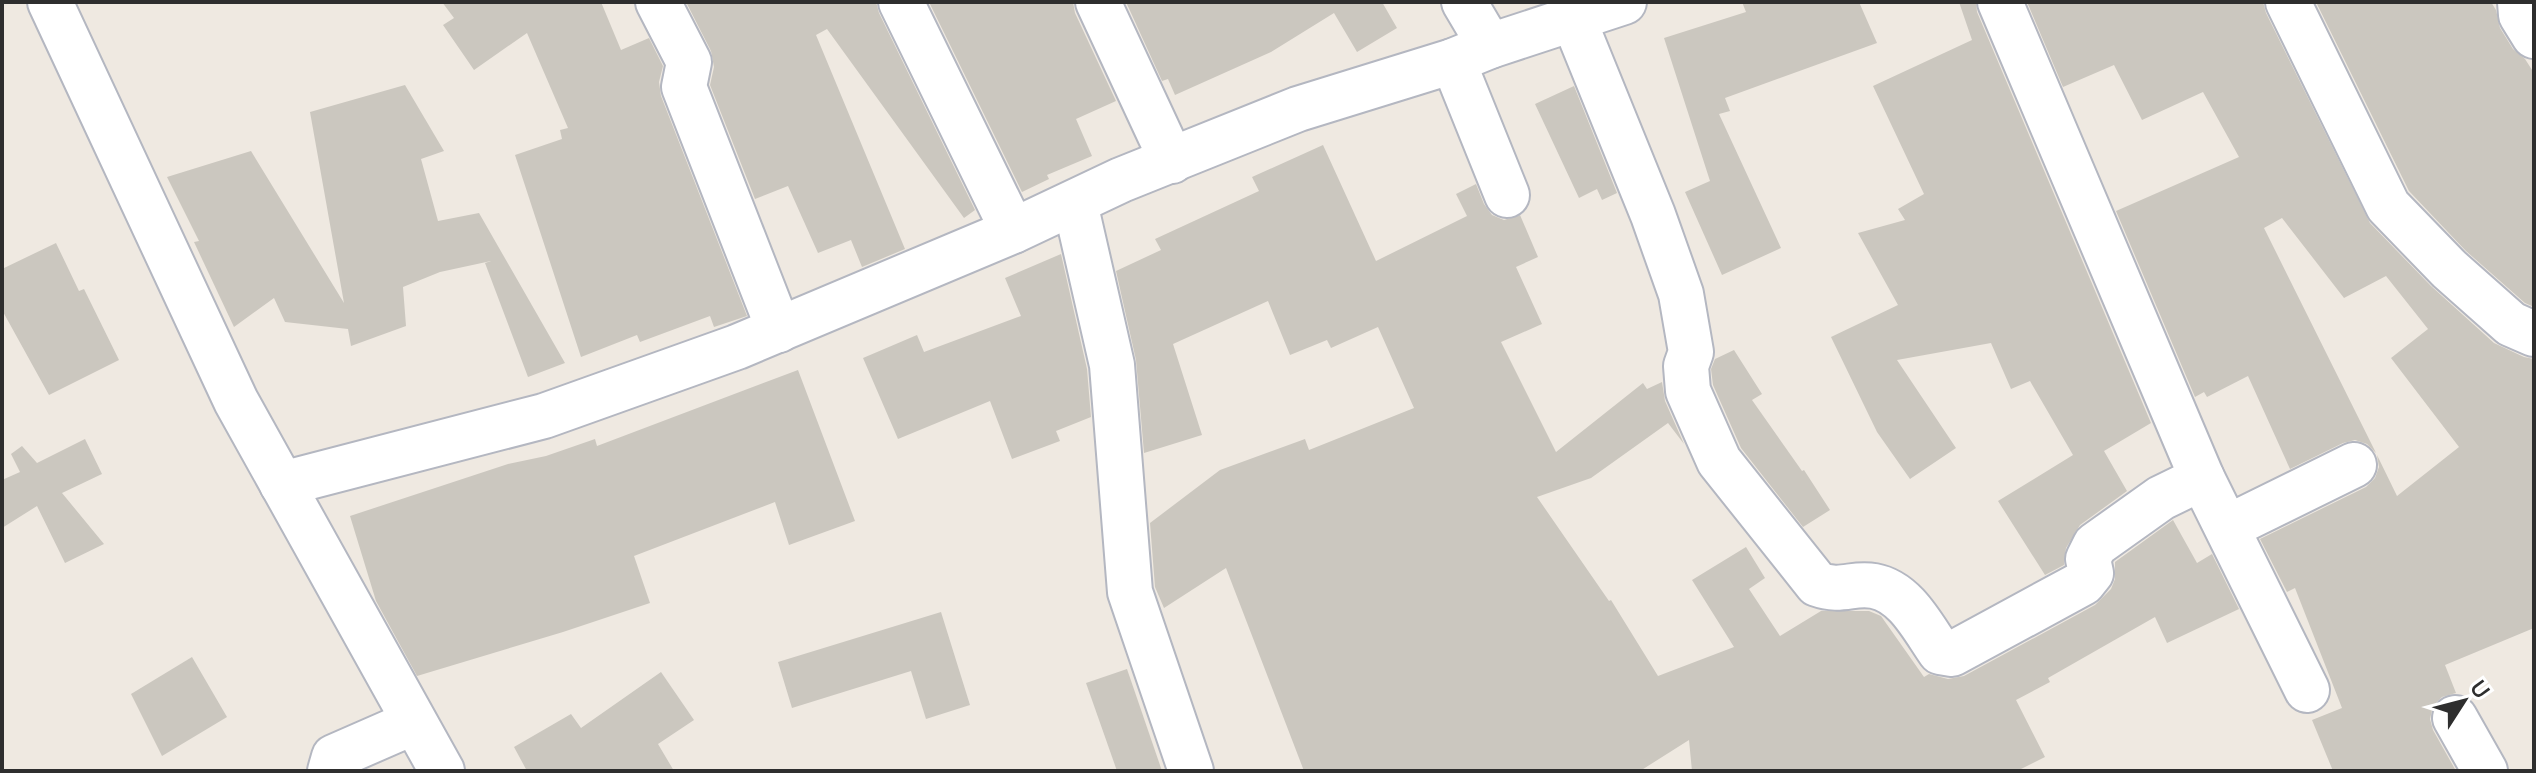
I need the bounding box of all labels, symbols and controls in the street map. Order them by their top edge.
north arrow [2424,661,2504,741]
text: U [2463,674,2497,704]

